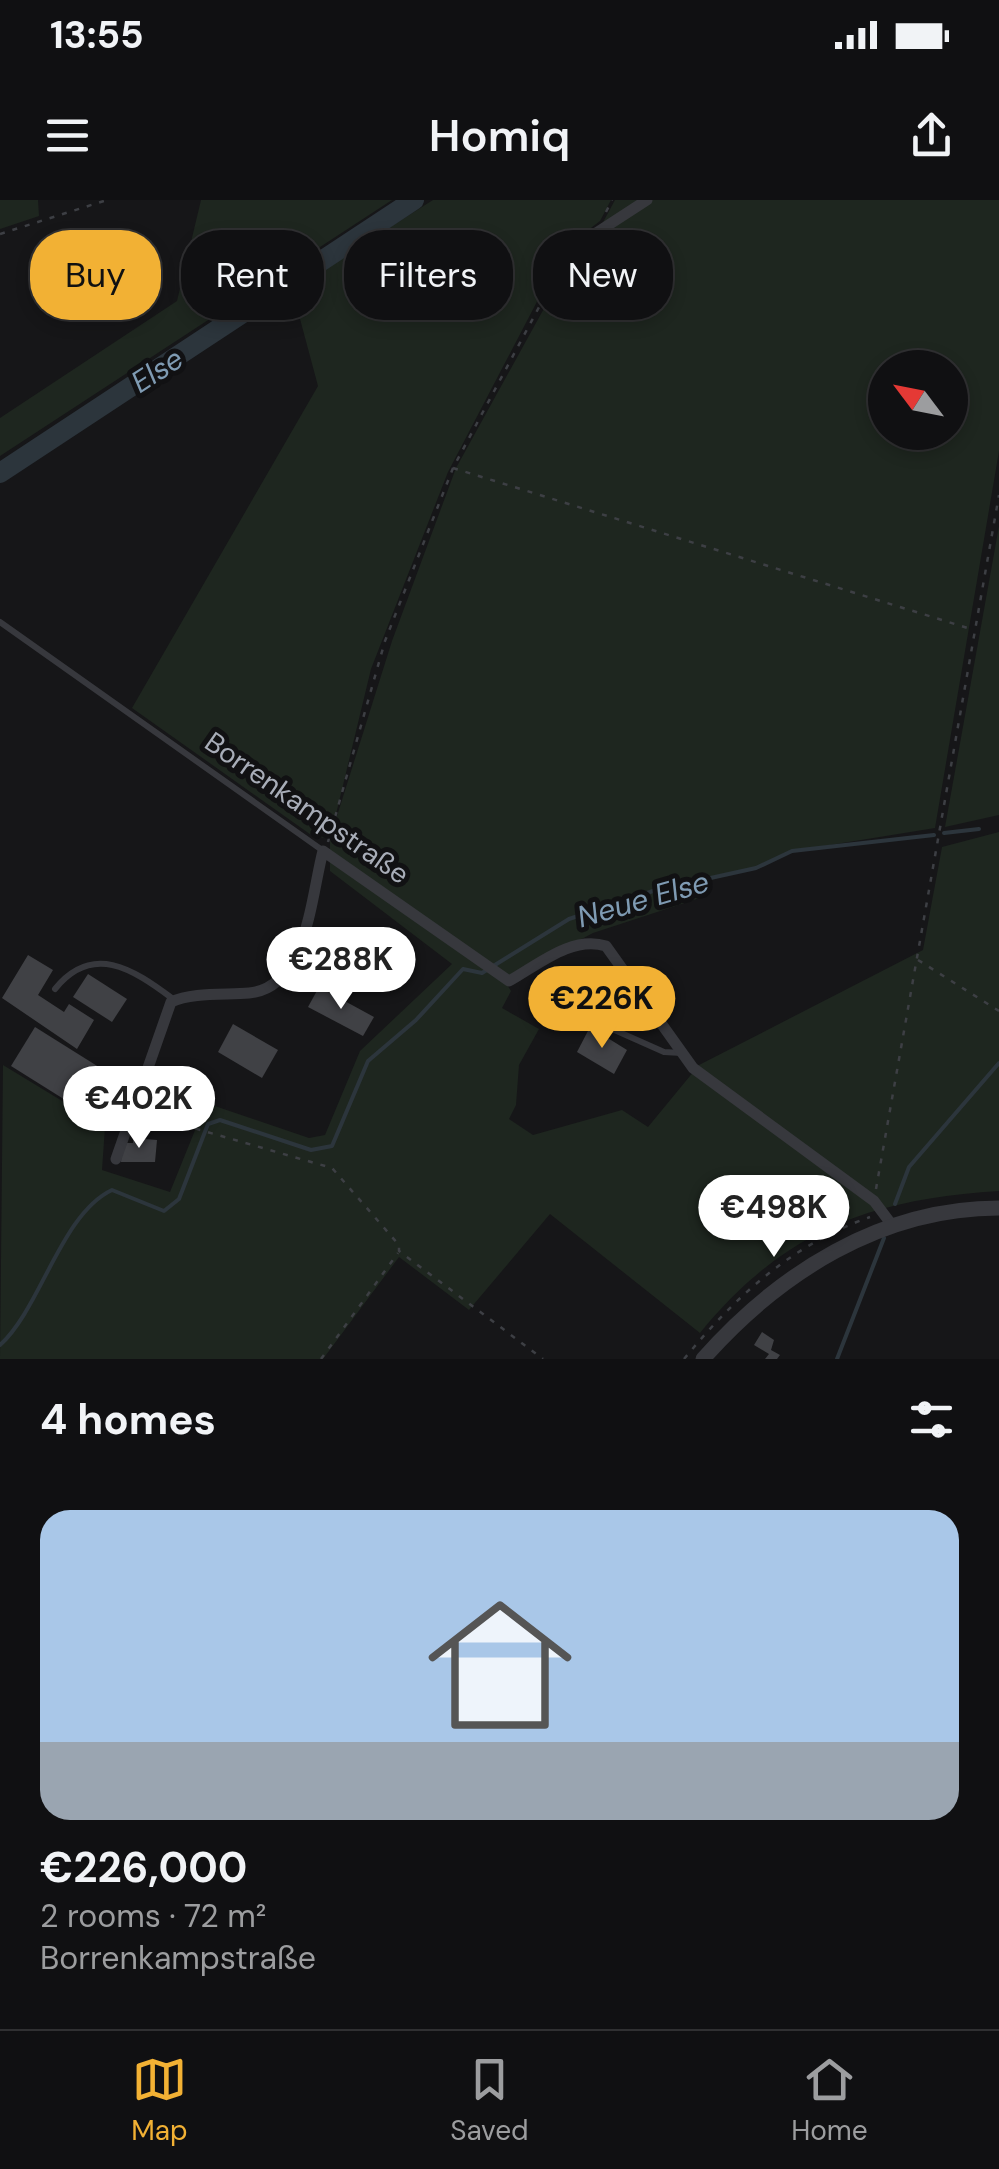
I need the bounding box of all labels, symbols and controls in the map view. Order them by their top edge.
text: 13:55 [50,10,144,60]
text: Homiq [429,106,570,165]
icon: menu [40,108,95,163]
icon: share [904,108,959,163]
chip: Buy [30,230,161,320]
chip: Rent [181,230,324,320]
chip: Filters [344,230,513,320]
chip: New [533,230,673,320]
water label: Else [123,339,191,401]
north arrow [868,350,968,450]
map controls [868,350,968,450]
street label: Borrenkampstraße [198,724,416,892]
water label: Neue Else [573,862,713,936]
pin: €288K [271,927,411,1012]
text: €288K [289,938,393,980]
pin: €226K [532,966,672,1051]
text: €226K [550,977,654,1019]
pin: €402K [69,1066,209,1151]
text: €402K [85,1077,193,1119]
pin: €498K [704,1175,844,1260]
text: €498K [720,1186,828,1228]
text: 4 homes [40,1392,216,1447]
icon: filters [904,1392,959,1447]
icon: home [410,1575,590,1755]
text: €226,000 [40,1840,247,1895]
text: 2 rooms · 72 m² [40,1895,266,1937]
text: Borrenkampstraße [40,1937,316,1979]
tab: Map [131,2052,188,2149]
tab: Saved [450,2052,529,2149]
tab: Home [791,2052,868,2149]

